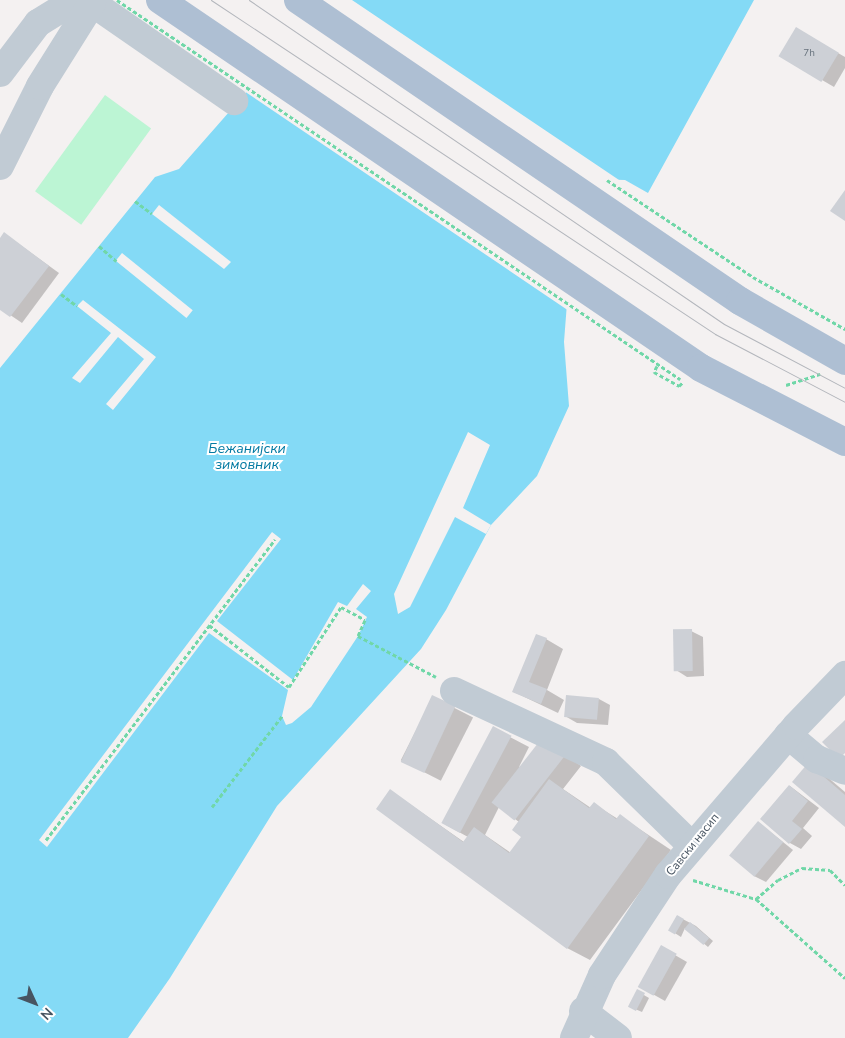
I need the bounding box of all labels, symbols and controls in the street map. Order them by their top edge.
house number: 7h [803,48,815,60]
water label: Бежанијски зимовник [208,441,286,474]
street label: Савски насип [663,811,723,879]
north arrow [10,978,60,1028]
text: N [36,1003,57,1024]

